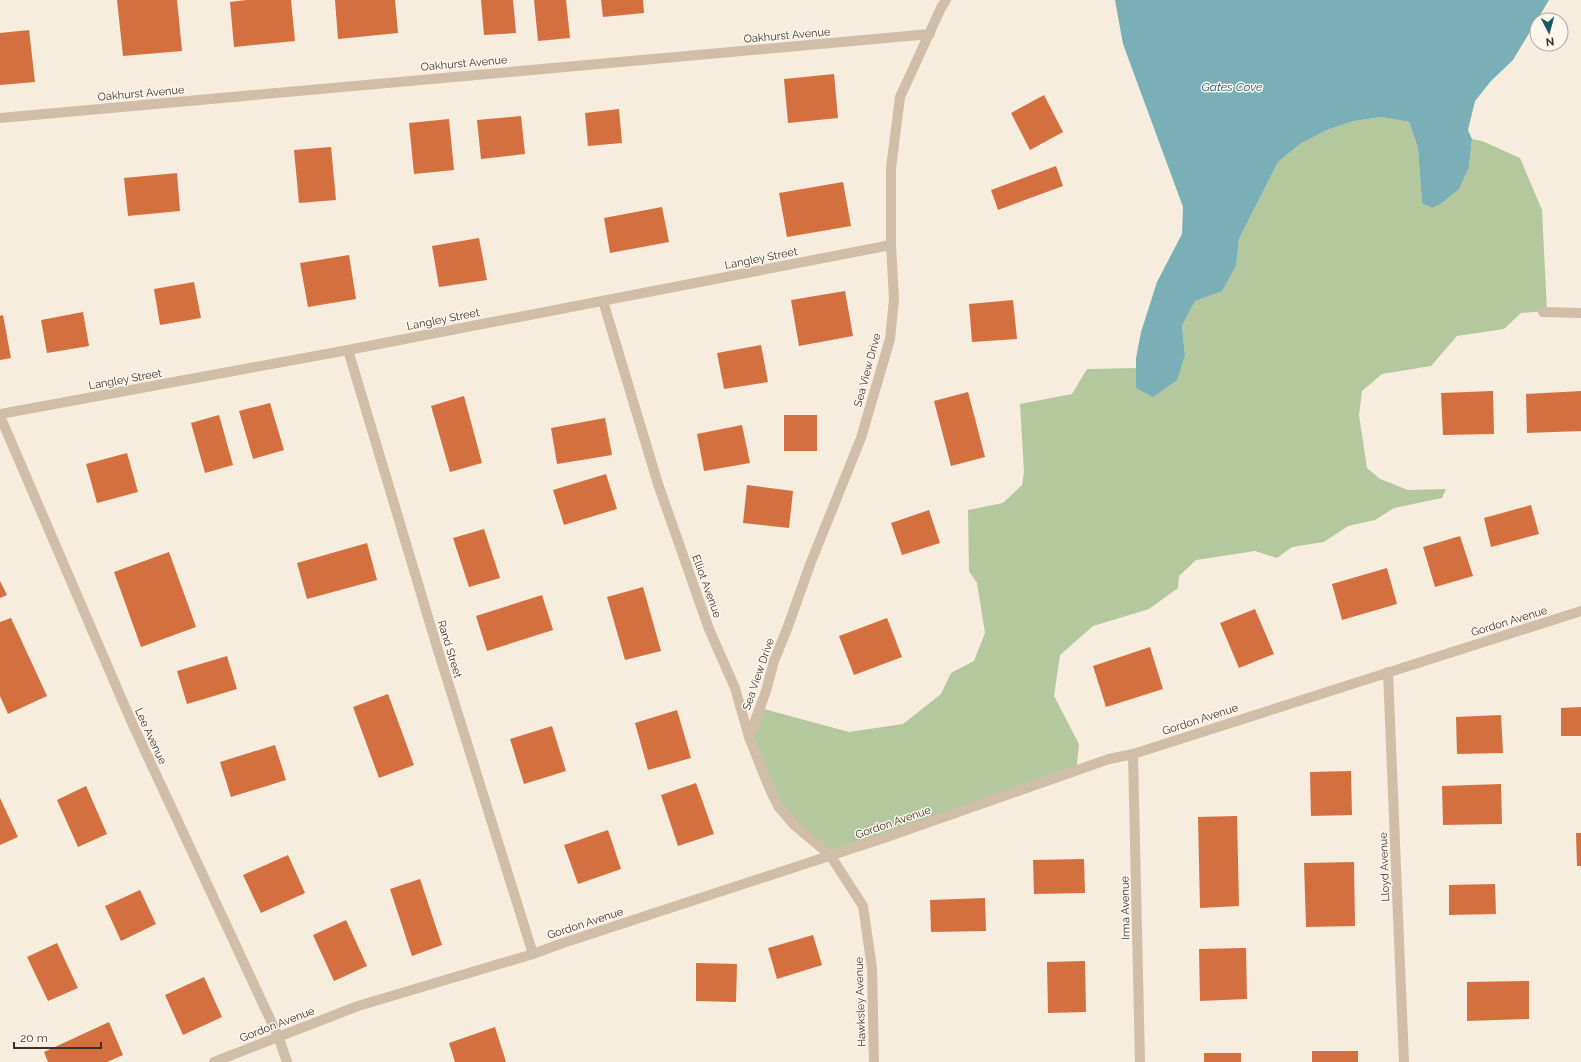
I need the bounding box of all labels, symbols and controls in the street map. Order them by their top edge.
north arrow [1529,12,1569,52]
street label: Oakhurst Avenue [743,25,831,46]
text: N [1545,35,1555,48]
street label: Oakhurst Avenue [420,53,508,74]
water label: Gates Cove [1202,80,1263,94]
street label: Oakhurst Avenue [97,83,185,104]
street label: Langley Street [724,245,799,272]
street label: Langley Street [406,306,481,333]
street label: Sea View Drive [851,331,884,408]
street label: Langley Street [88,367,163,392]
street label: Elliot Avenue [689,553,724,620]
street label: Gordon Avenue [1469,604,1549,639]
street label: Rand Street [435,619,465,680]
street label: Sea View Drive [740,636,777,712]
street label: Gordon Avenue [1161,701,1240,738]
street label: Lee Avenue [132,706,169,767]
street label: Gordon Avenue [854,803,933,841]
street label: Lloyd Avenue [1377,832,1392,902]
street label: Irma Avenue [1118,875,1133,940]
street label: Gordon Avenue [546,905,625,942]
street label: Hawksley Avenue [852,956,869,1047]
street label: Gordon Avenue [238,1004,317,1045]
scale bar [14,1024,101,1050]
text: 20 m [20,1031,48,1045]

